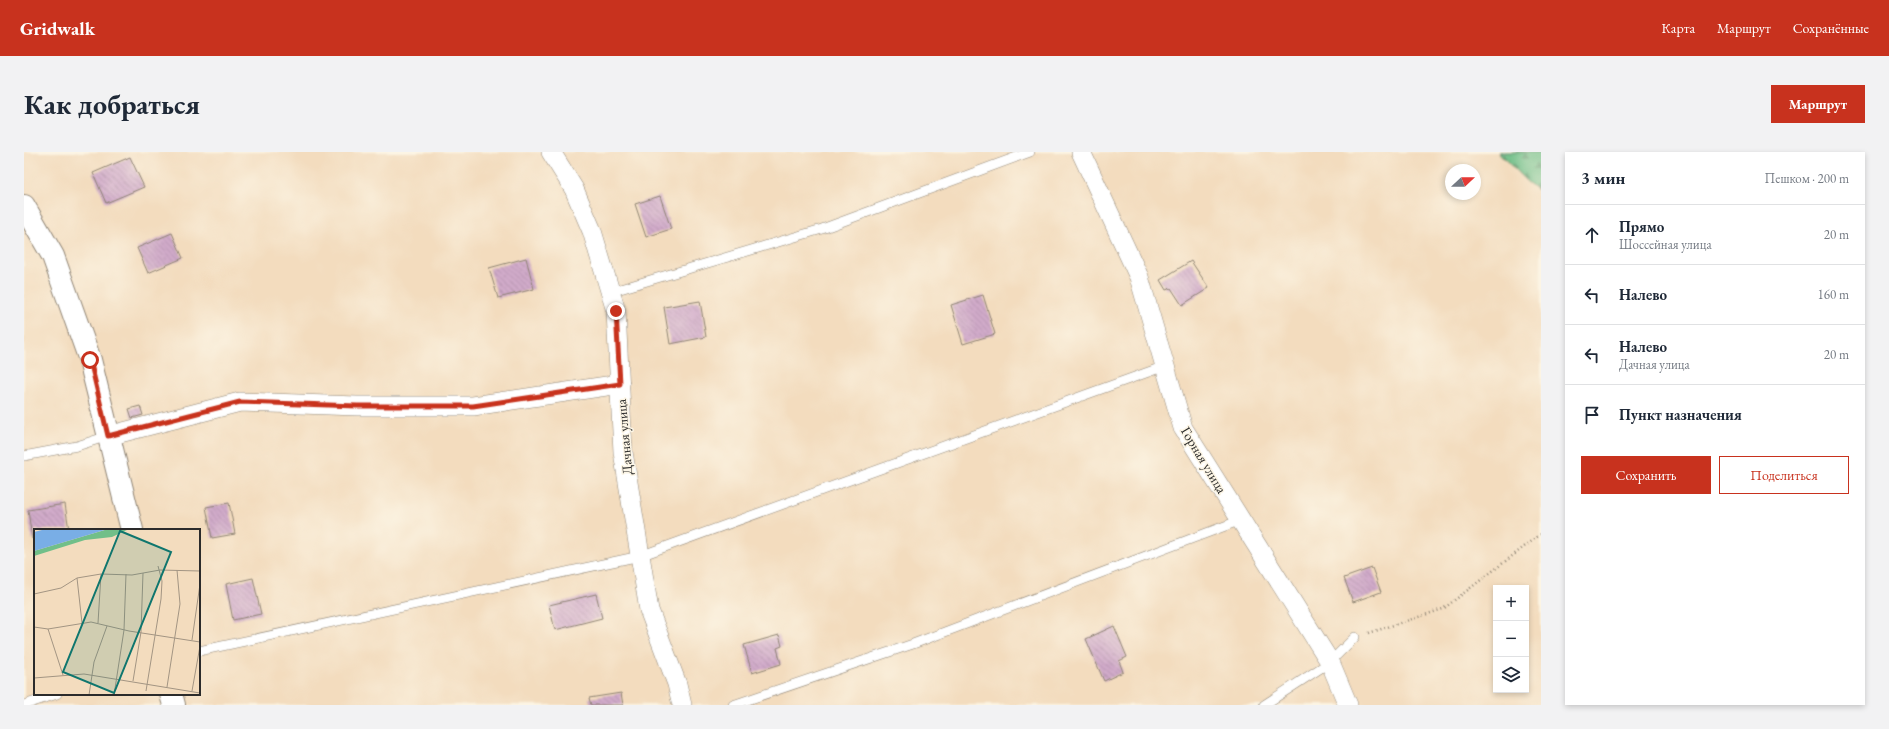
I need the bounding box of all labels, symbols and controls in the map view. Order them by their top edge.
text: Gridwalk [20,16,95,41]
text: Карта [1662,19,1695,37]
text: Маршрут [1717,19,1771,37]
text: Сохранённые [1793,19,1869,37]
button: Маршрут [1771,85,1865,123]
text: Как добраться [24,86,200,122]
north arrow [1445,164,1481,200]
text: 3 мин [1581,167,1625,189]
text: Пешком · 200 m [1765,170,1849,187]
text: Прямо [1619,217,1664,236]
icon: ahead [1581,224,1603,246]
text: 20 m [1824,226,1849,243]
text: Шоссейная улица [1619,236,1712,253]
icon: left [1581,284,1603,306]
text: Налево [1619,285,1667,304]
text: 160 m [1818,286,1849,303]
route end [607,302,625,320]
text: Налево [1619,337,1667,356]
icon: left [1581,344,1603,366]
text: 20 m [1824,346,1849,363]
route start [81,351,99,369]
text: Дачная улица [1619,356,1690,373]
street label: Дачная улица [612,398,636,476]
icon: arrive [1581,404,1603,426]
text: Пункт назначения [1619,405,1742,424]
street label: Горная улица [1177,423,1231,497]
button: Сохранить [1581,456,1711,494]
button: Поделиться [1719,456,1849,494]
inset map [34,529,200,695]
map controls [1493,585,1529,693]
button: + [1493,585,1529,621]
button: − [1493,621,1529,657]
button: layers [1493,657,1529,693]

